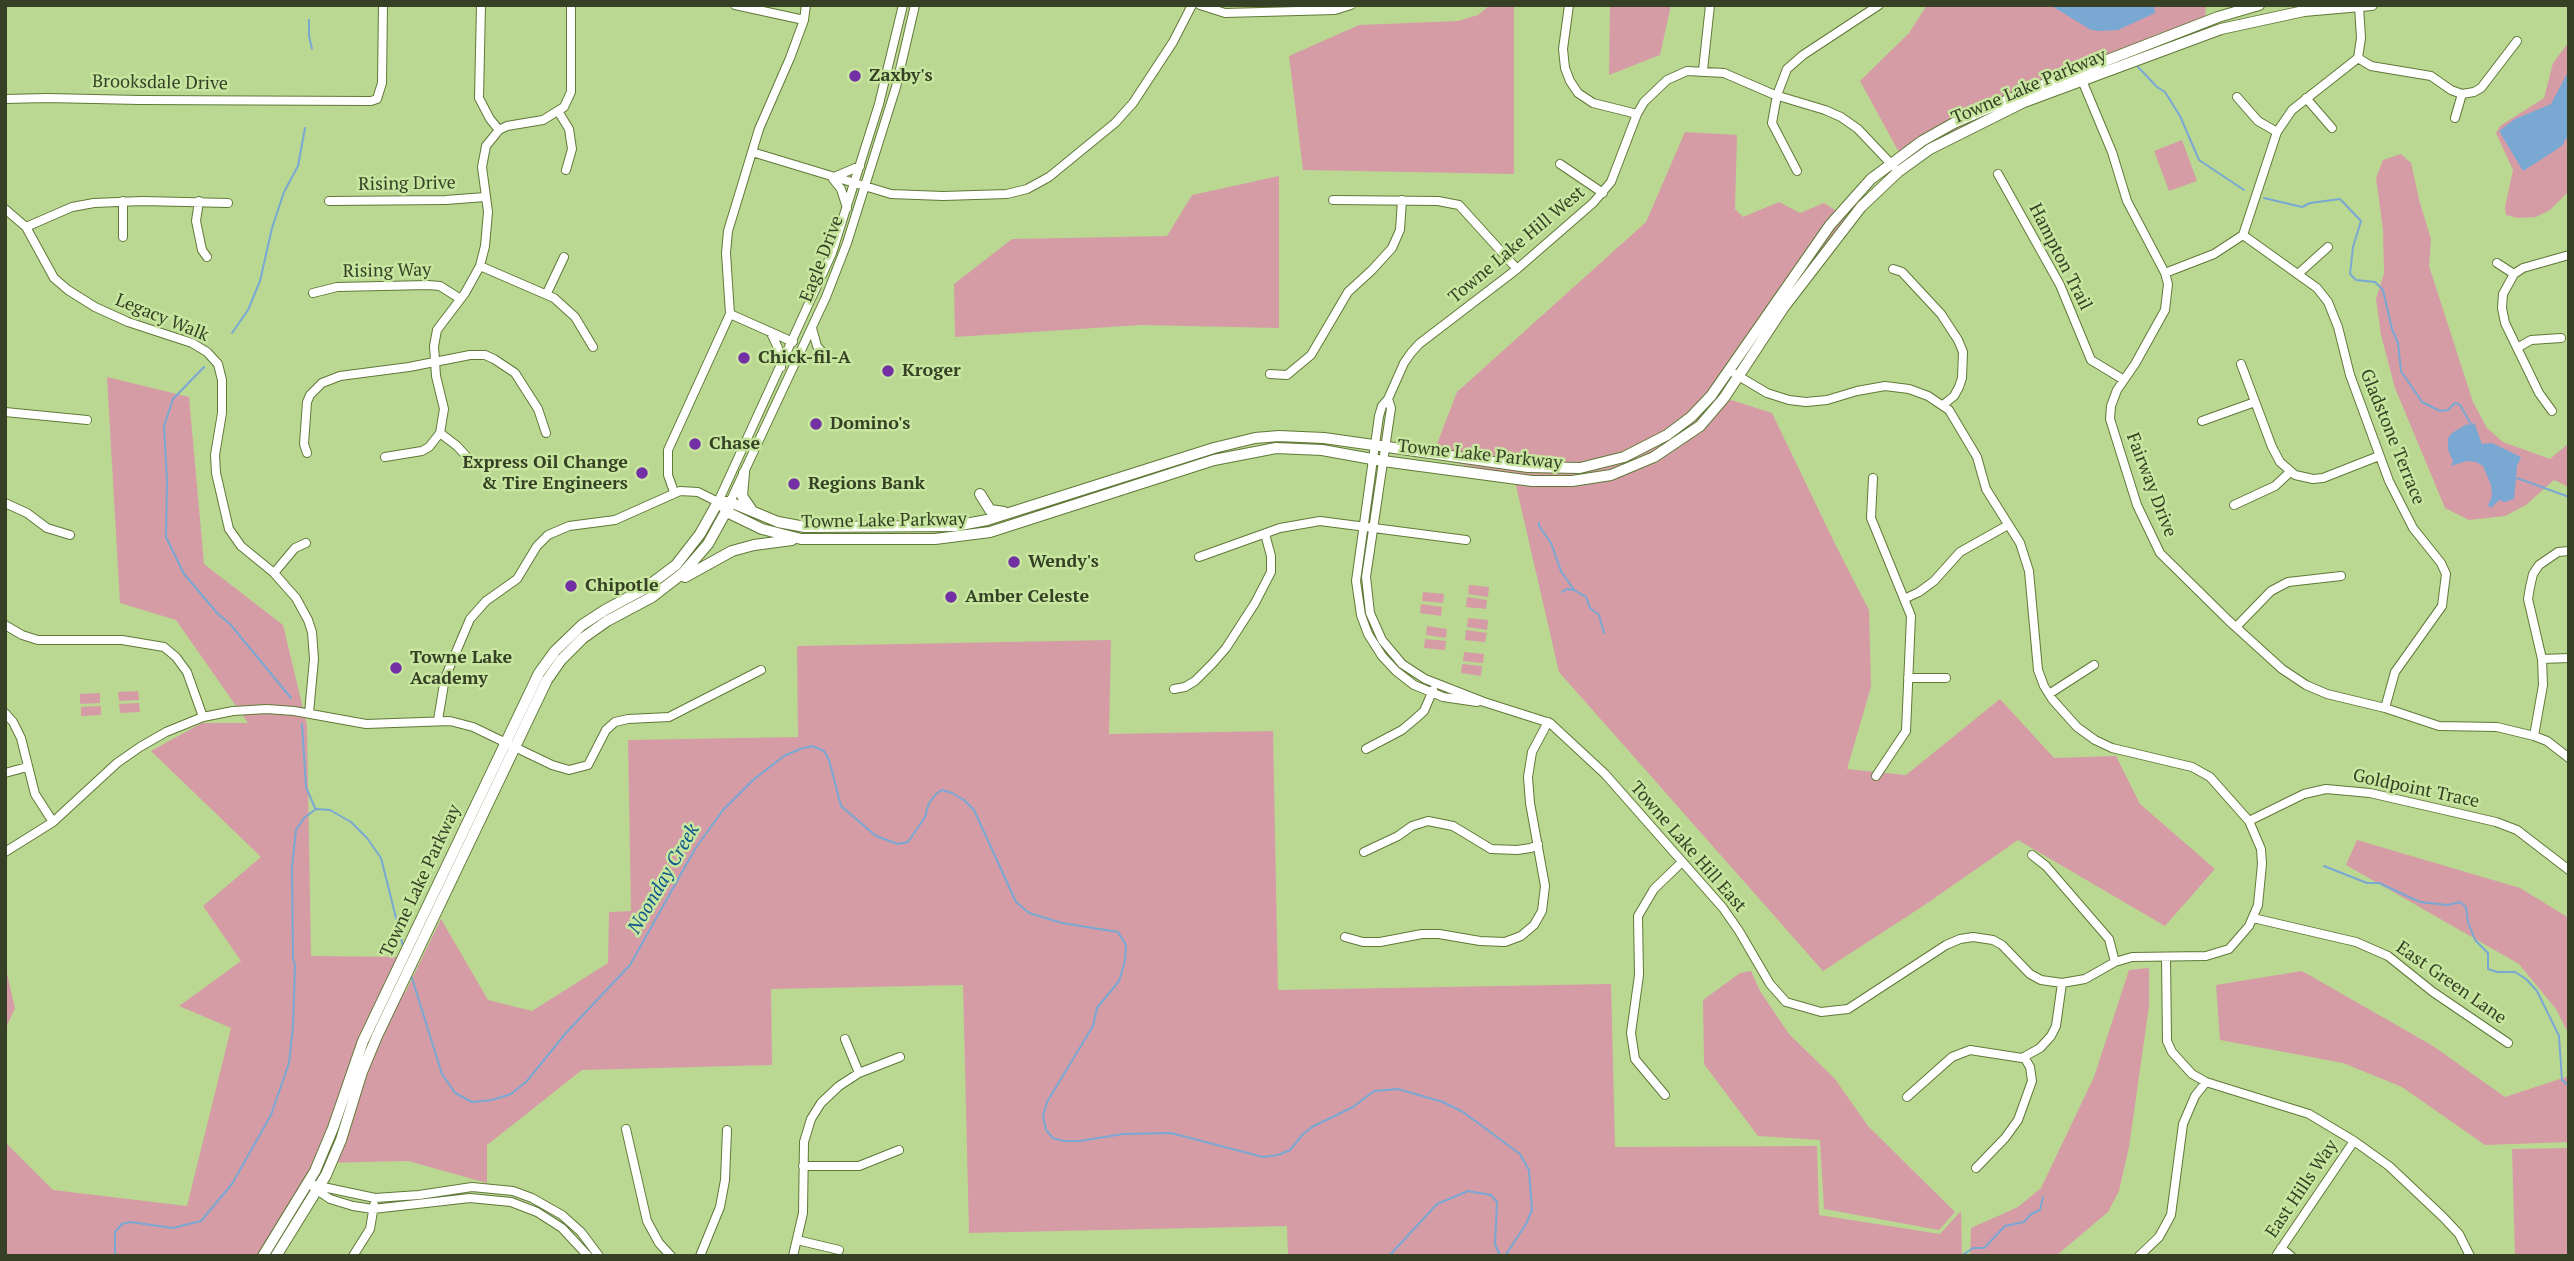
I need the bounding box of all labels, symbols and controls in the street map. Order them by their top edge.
street label: Towne Lake Parkway [1949,45,2109,129]
place label: Zaxby's [869,65,933,87]
marker: Zaxby's [847,68,863,84]
street label: Brooksdale Drive [92,71,228,95]
street label: Rising Drive [358,172,456,196]
street label: Towne Lake Hill West [1444,182,1590,308]
street label: Hampton Trail [2024,200,2096,314]
street label: Eagle Drive [796,213,848,305]
street label: Rising Way [343,259,431,283]
street label: Legacy Walk [112,289,212,347]
place label: Chick-fil-A [758,347,851,369]
marker: Chick-fil-A [736,350,752,366]
place label: Kroger [902,360,961,382]
marker: Kroger [880,363,896,379]
street label: Gladstone Terrace [2355,366,2429,508]
place label: Domino's [830,413,910,435]
marker: Domino's [808,416,824,432]
street label: Fairway Drive [2121,430,2181,540]
place label: Chase [709,433,760,455]
marker: Chase [687,436,703,452]
street label: Towne Lake Parkway [1396,436,1564,474]
place label: Express Oil Change & Tire Engineers [462,452,628,494]
marker: Express Oil Change & Tire Engineers [634,465,650,481]
place label: Regions Bank [808,473,925,495]
marker: Regions Bank [786,476,802,492]
street label: Towne Lake Parkway [801,509,967,533]
place label: Wendy's [1028,551,1099,573]
marker: Wendy's [1006,554,1022,570]
place label: Chipotle [585,575,659,597]
marker: Chipotle [563,578,579,594]
place label: Amber Celeste [965,586,1089,608]
marker: Amber Celeste [943,589,959,605]
place label: Towne Lake Academy [410,647,512,690]
marker: Towne Lake Academy [388,660,404,676]
street label: Goldpoint Trace [2351,765,2481,813]
street label: Towne Lake Hill East [1625,777,1751,917]
street label: Towne Lake Parkway [376,801,466,961]
water label: Noonday Creek [623,820,705,938]
street label: East Green Lane [2392,937,2510,1029]
street label: East Hills Way [2261,1136,2343,1242]

